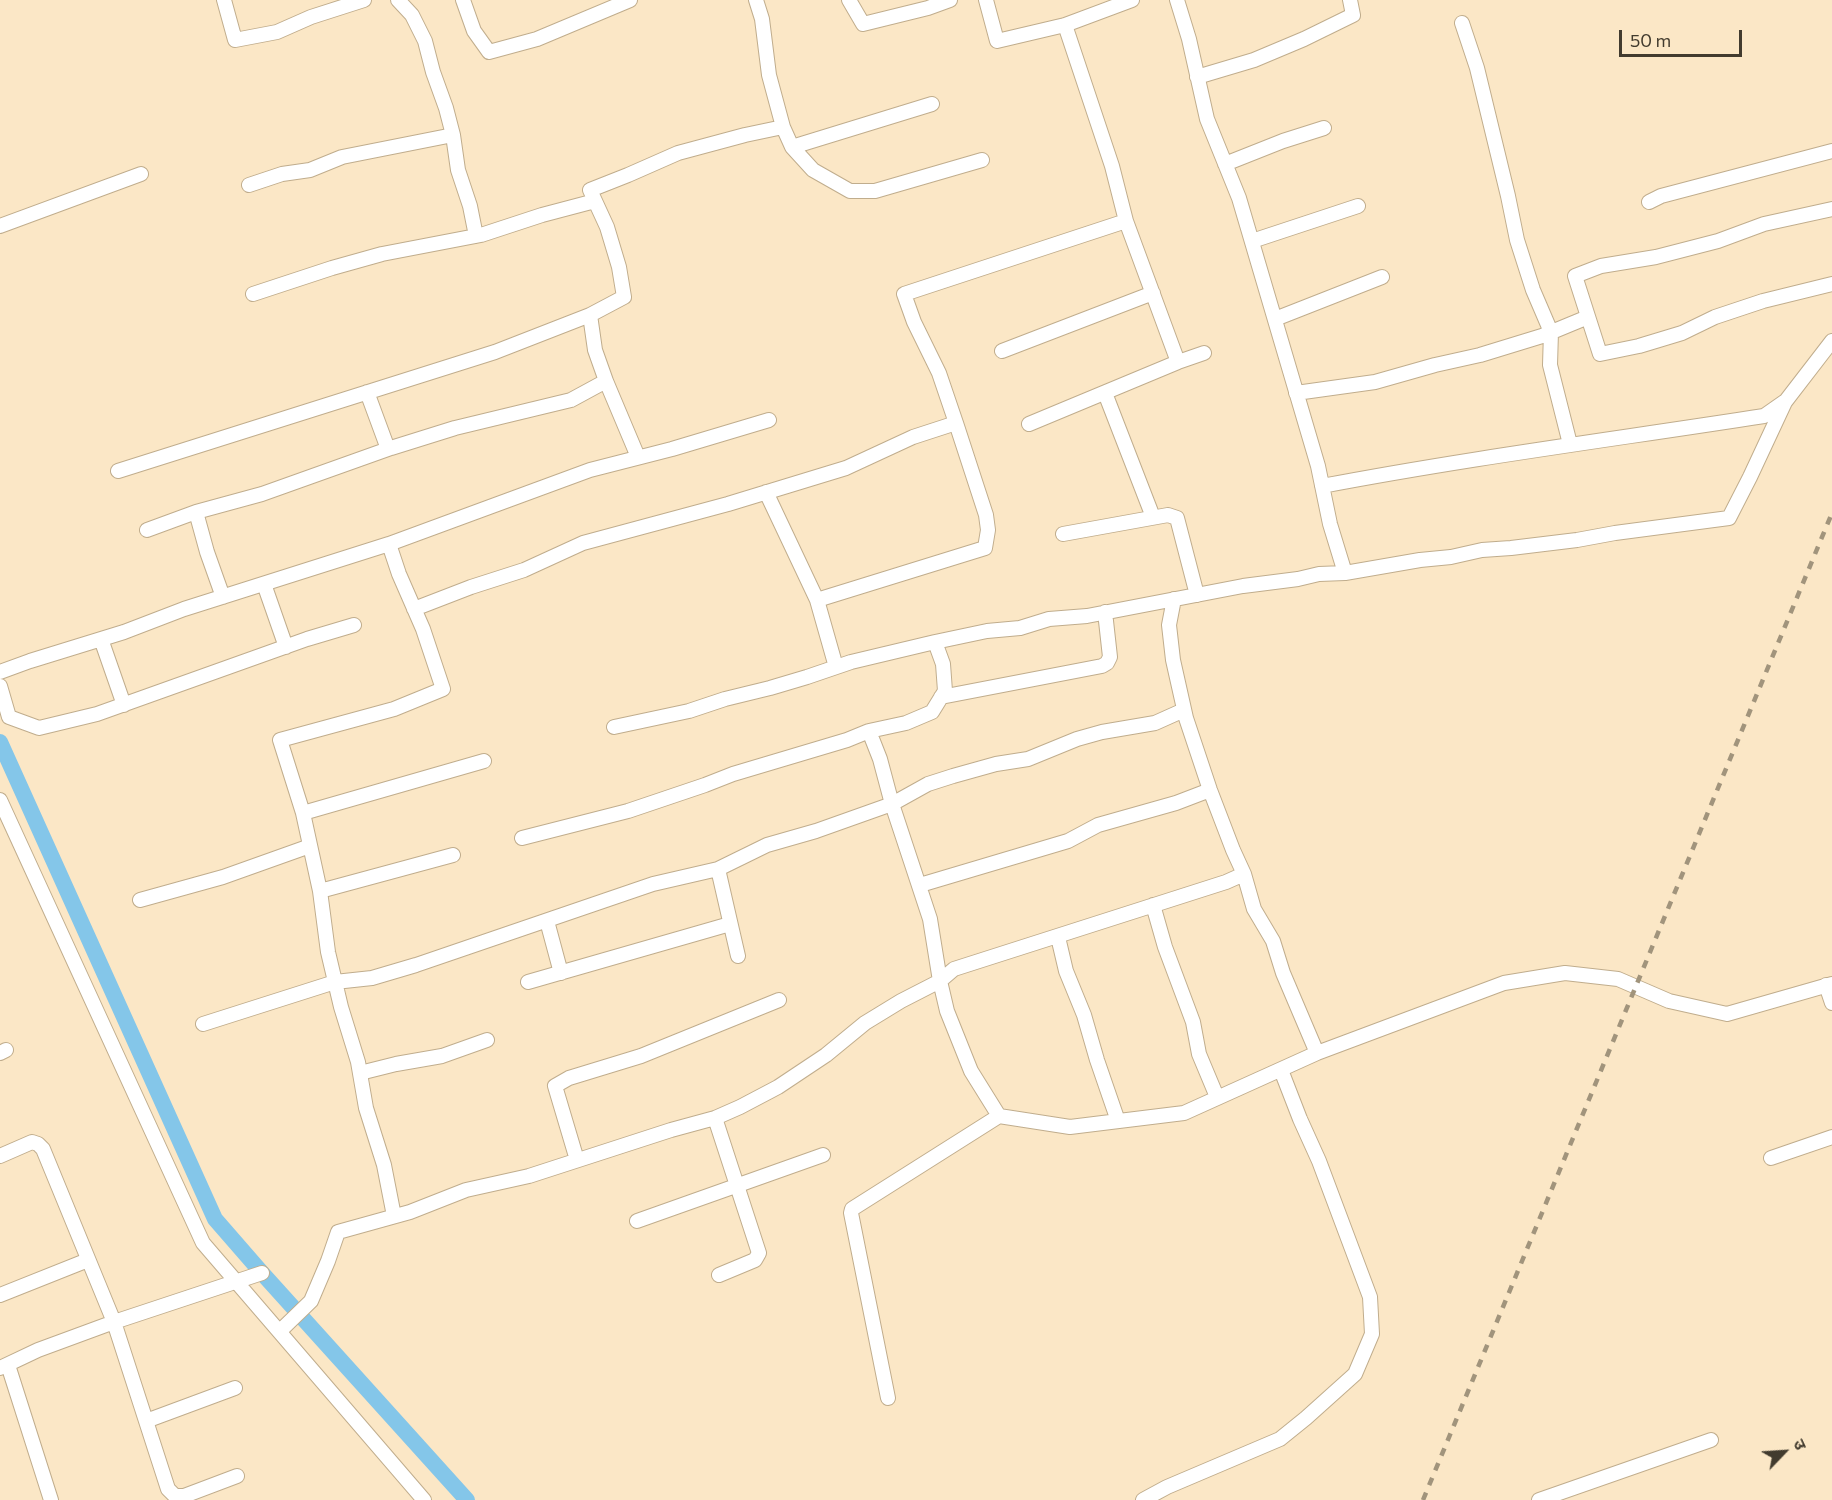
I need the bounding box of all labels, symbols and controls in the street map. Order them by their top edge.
scale bar [1622,18,1745,56]
text: 50 m [1630,29,1671,51]
north arrow [1754,1422,1814,1482]
text: उ [1790,1436,1811,1452]

